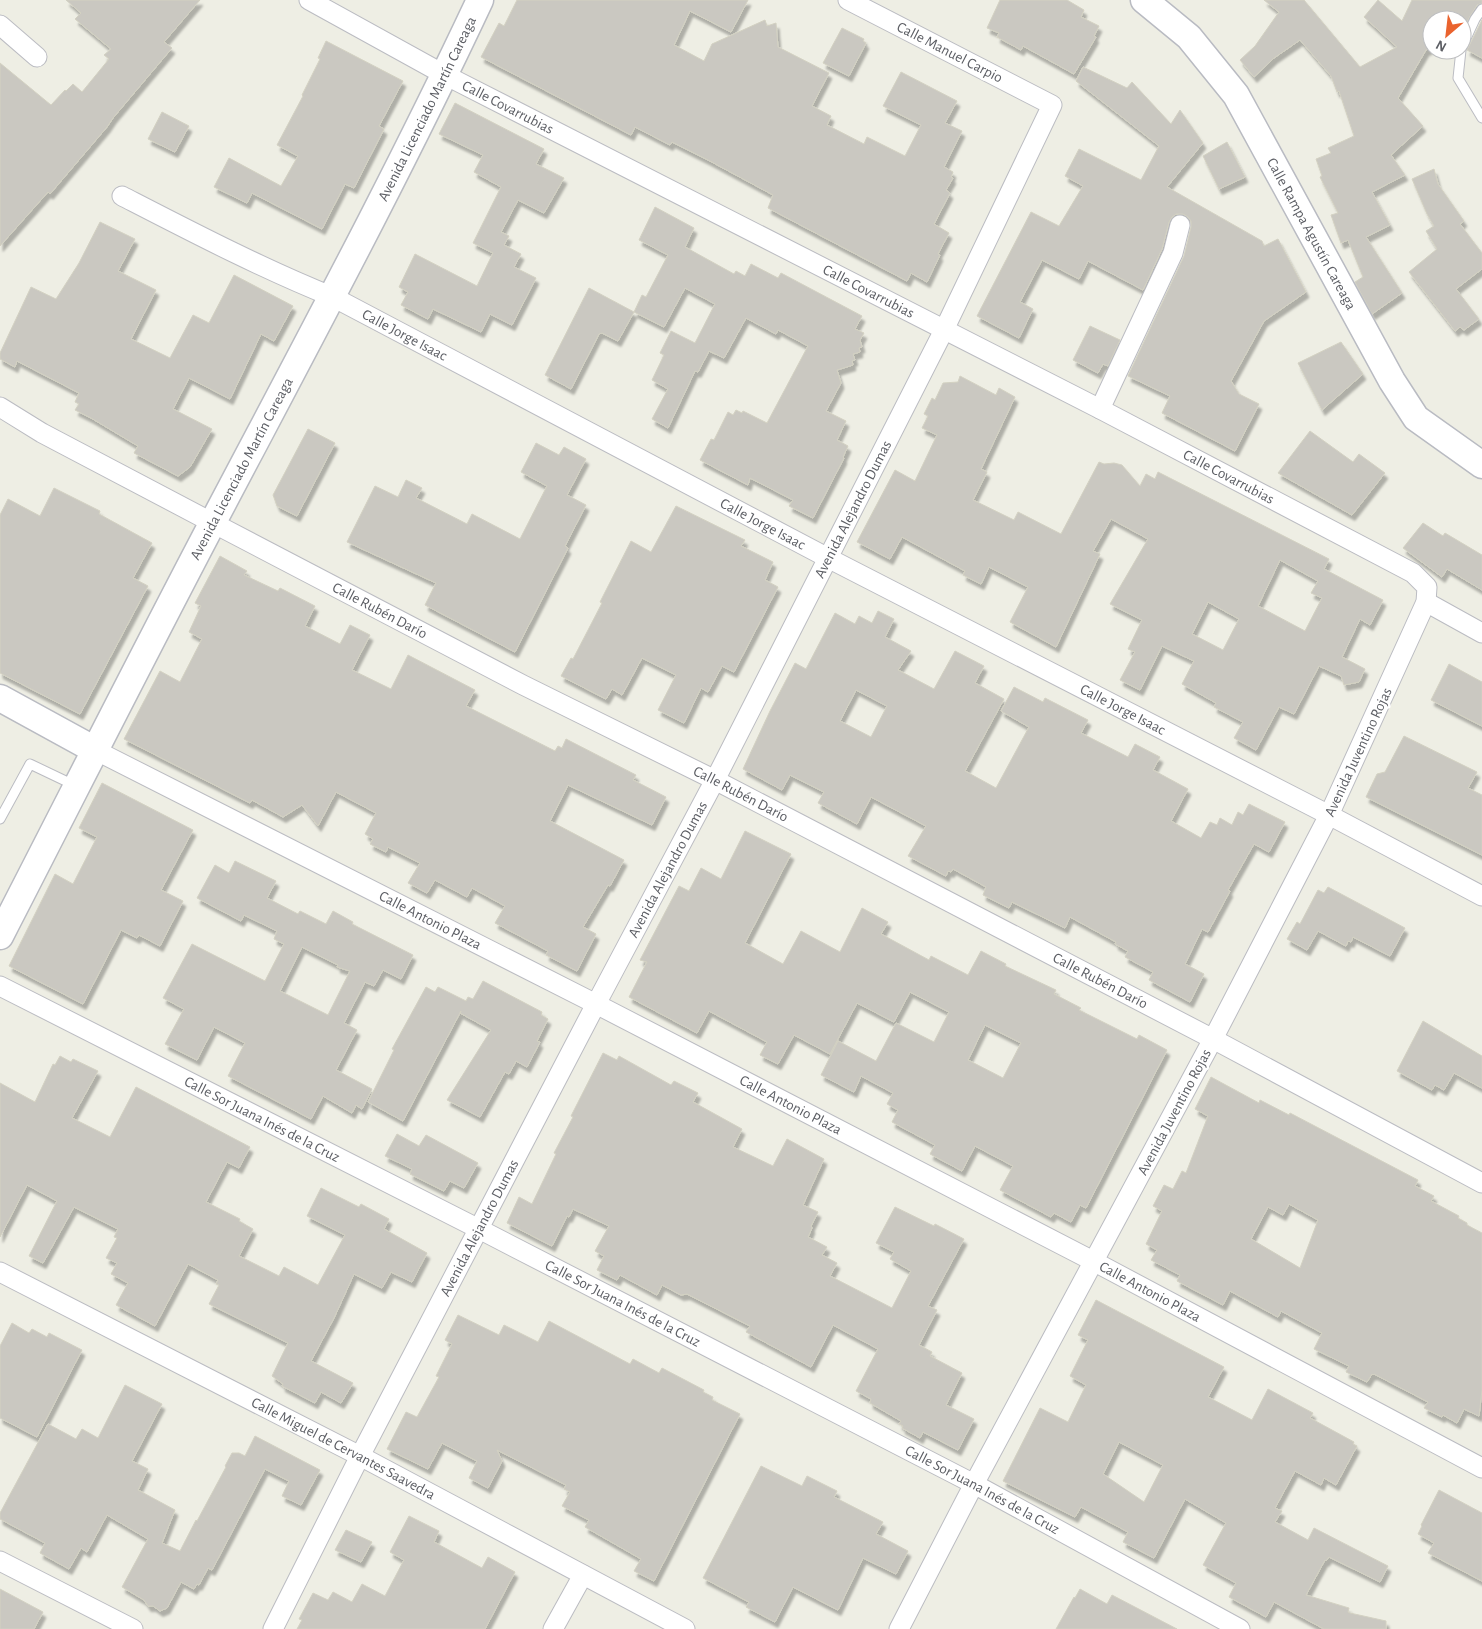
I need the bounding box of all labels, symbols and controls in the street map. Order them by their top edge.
north arrow [1422,10,1472,60]
street label: Avenida Licenciado Martín Careaga [375,14,479,204]
street label: Calle Manuel Carpio [894,19,1005,86]
text: N [1434,37,1449,54]
street label: Calle Covarrubias [460,78,556,137]
street label: Calle Rampa Agustín Careaga [1264,155,1359,313]
street label: Calle Covarrubias [820,262,917,321]
street label: Calle Jorge Isaac [359,307,450,364]
street label: Avenida Licenciado Martín Careaga [188,375,296,562]
street label: Avenida Alejandro Dumas [812,438,894,581]
street label: Calle Covarrubias [1181,447,1277,507]
street label: Calle Jorge Isaac [718,496,808,553]
street label: Calle Rubén Darío [330,580,430,642]
street label: Calle Jorge Isaac [1078,682,1168,738]
street label: Avenida Juventino Rojas [1322,685,1395,819]
street label: Calle Rubén Darío [691,764,791,825]
street label: Avenida Alejandro Dumas [626,799,710,940]
street label: Calle Antonio Plaza [377,888,484,953]
street label: Calle Rubén Darío [1050,950,1150,1012]
street label: Avenida Juventino Rojas [1135,1047,1214,1178]
street label: Calle Antonio Plaza [737,1073,844,1138]
street label: Calle Sor Juana Inés de la Cruz [182,1074,342,1165]
street label: Avenida Alejandro Dumas [438,1157,521,1299]
street label: Calle Sor Juana Inés de la Cruz [543,1257,703,1350]
street label: Calle Antonio Plaza [1097,1259,1203,1325]
street label: Calle Miguel de Cervantes Saavedra [249,1395,438,1503]
street label: Calle Sor Juana Inés de la Cruz [903,1443,1062,1537]

